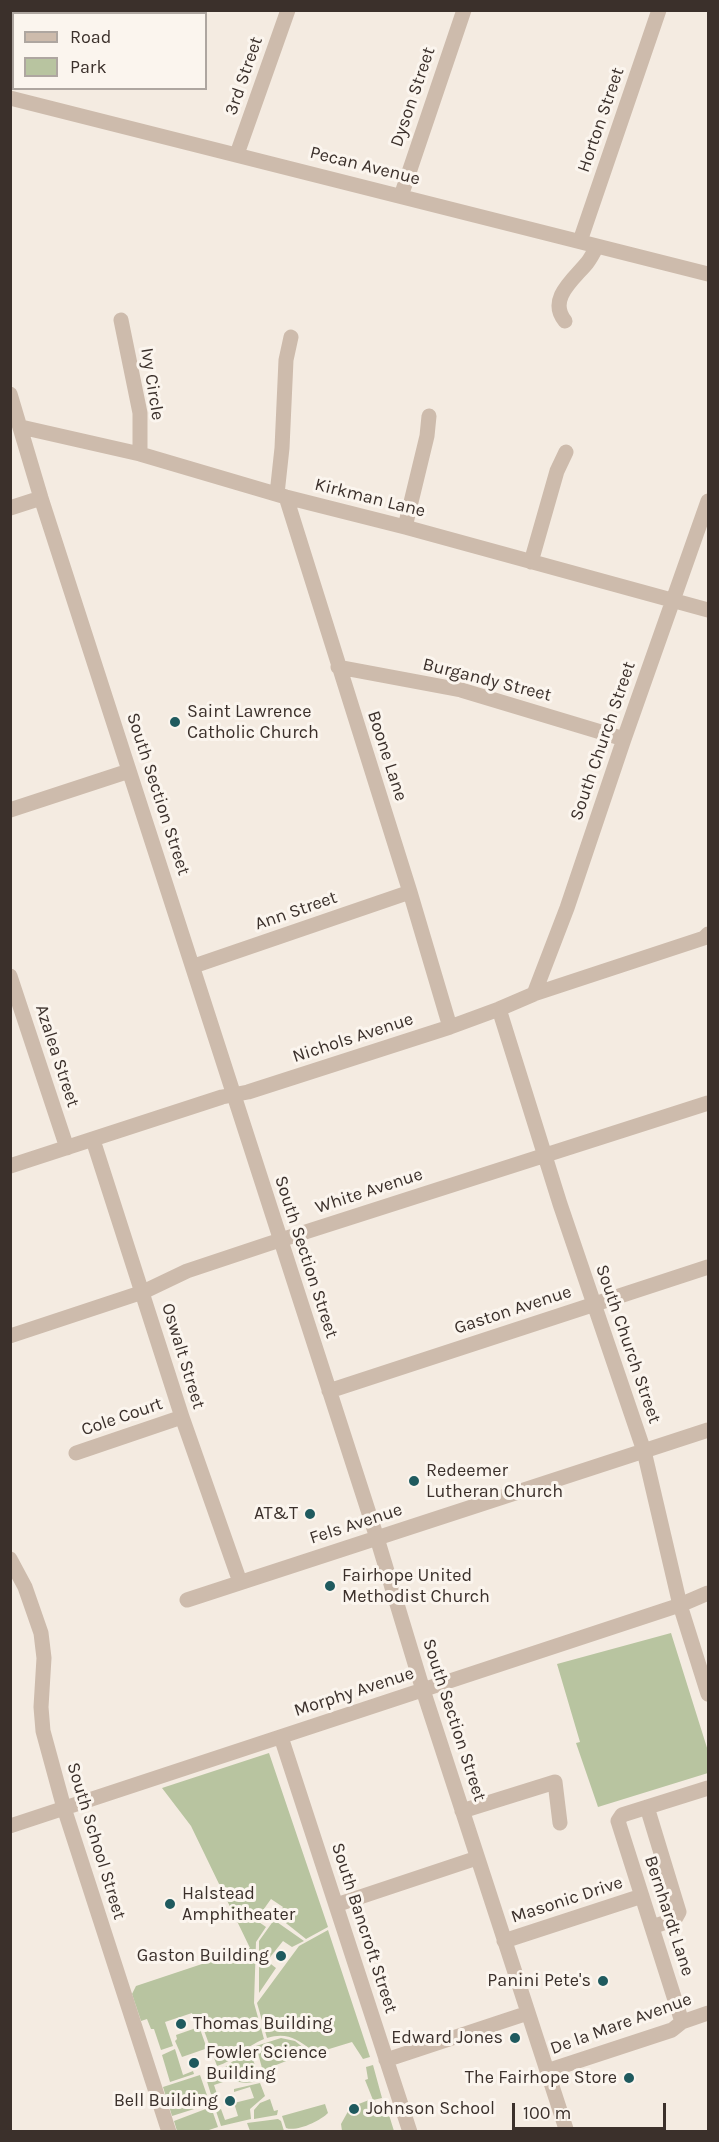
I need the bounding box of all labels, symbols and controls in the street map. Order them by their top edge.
legend [12,12,207,90]
text: Road [70,26,111,48]
street label: 3rd Street [221,34,267,118]
street label: Dyson Street [386,44,440,150]
text: Park [70,56,107,78]
street label: Horton Street [573,65,629,175]
street label: Pecan Avenue [308,142,422,190]
street label: Ivy Circle [136,346,168,422]
street label: Kirkman Lane [312,474,428,522]
street label: Burgandy Street [420,654,554,706]
street label: South Church Street [566,659,640,823]
place label: Saint Lawrence Catholic Church [187,701,319,744]
street label: Boone Lane [362,708,412,804]
street label: South Section Street [122,710,194,878]
marker: Saint Lawrence Catholic Church [168,715,182,729]
street label: Ann Street [252,887,340,935]
street label: Azalea Street [30,1002,84,1110]
street label: Nichols Avenue [290,1008,416,1068]
street label: White Avenue [312,1163,426,1219]
street label: South Section Street [270,1173,342,1341]
street label: South Church Street [591,1262,665,1426]
street label: Gaston Avenue [452,1281,574,1339]
street label: Oswalt Street [157,1300,209,1412]
street label: Cole Court [79,1393,165,1441]
place label: Redeemer Lutheran Church [426,1460,563,1502]
marker: Redeemer Lutheran Church [407,1474,421,1488]
street label: Fels Avenue [307,1499,405,1549]
place label: AT&T [254,1503,298,1525]
marker: AT&T [303,1507,317,1521]
place label: Fairhope United Methodist Church [342,1565,490,1608]
marker: Fairhope United Methodist Church [323,1579,337,1593]
street label: South Section Street [418,1636,490,1804]
street label: Morphy Avenue [291,1662,417,1722]
street label: South School Street [62,1760,130,1922]
street label: South Bancroft Street [326,1840,402,2016]
street label: Bernhardt Lane [639,1853,699,1979]
street label: Masonic Drive [508,1872,626,1928]
place label: Halstead Amphitheater [182,1883,295,1926]
marker: Halstead Amphitheater [163,1897,177,1911]
place label: Gaston Building [137,1945,269,1967]
marker: Gaston Building [274,1949,288,1963]
place label: Panini Pete's [487,1970,591,1992]
marker: Panini Pete's [596,1974,610,1988]
street label: De la Mare Avenue [547,1988,695,2060]
place label: Thomas Building [193,2013,333,2035]
marker: Thomas Building [174,2017,188,2031]
place label: Edward Jones [391,2027,503,2049]
marker: Edward Jones [508,2031,522,2045]
place label: Fowler Science Building [206,2042,327,2084]
marker: Fowler Science Building [187,2056,201,2070]
place label: The Fairhope Store [465,2067,617,2089]
marker: The Fairhope Store [622,2071,636,2085]
place label: Bell Building [114,2090,218,2112]
scale bar [515,2091,670,2129]
marker: Bell Building [223,2094,237,2108]
place label: Johnson School [366,2098,495,2120]
marker: Johnson School [347,2102,361,2116]
text: 100 m [523,2102,571,2124]

